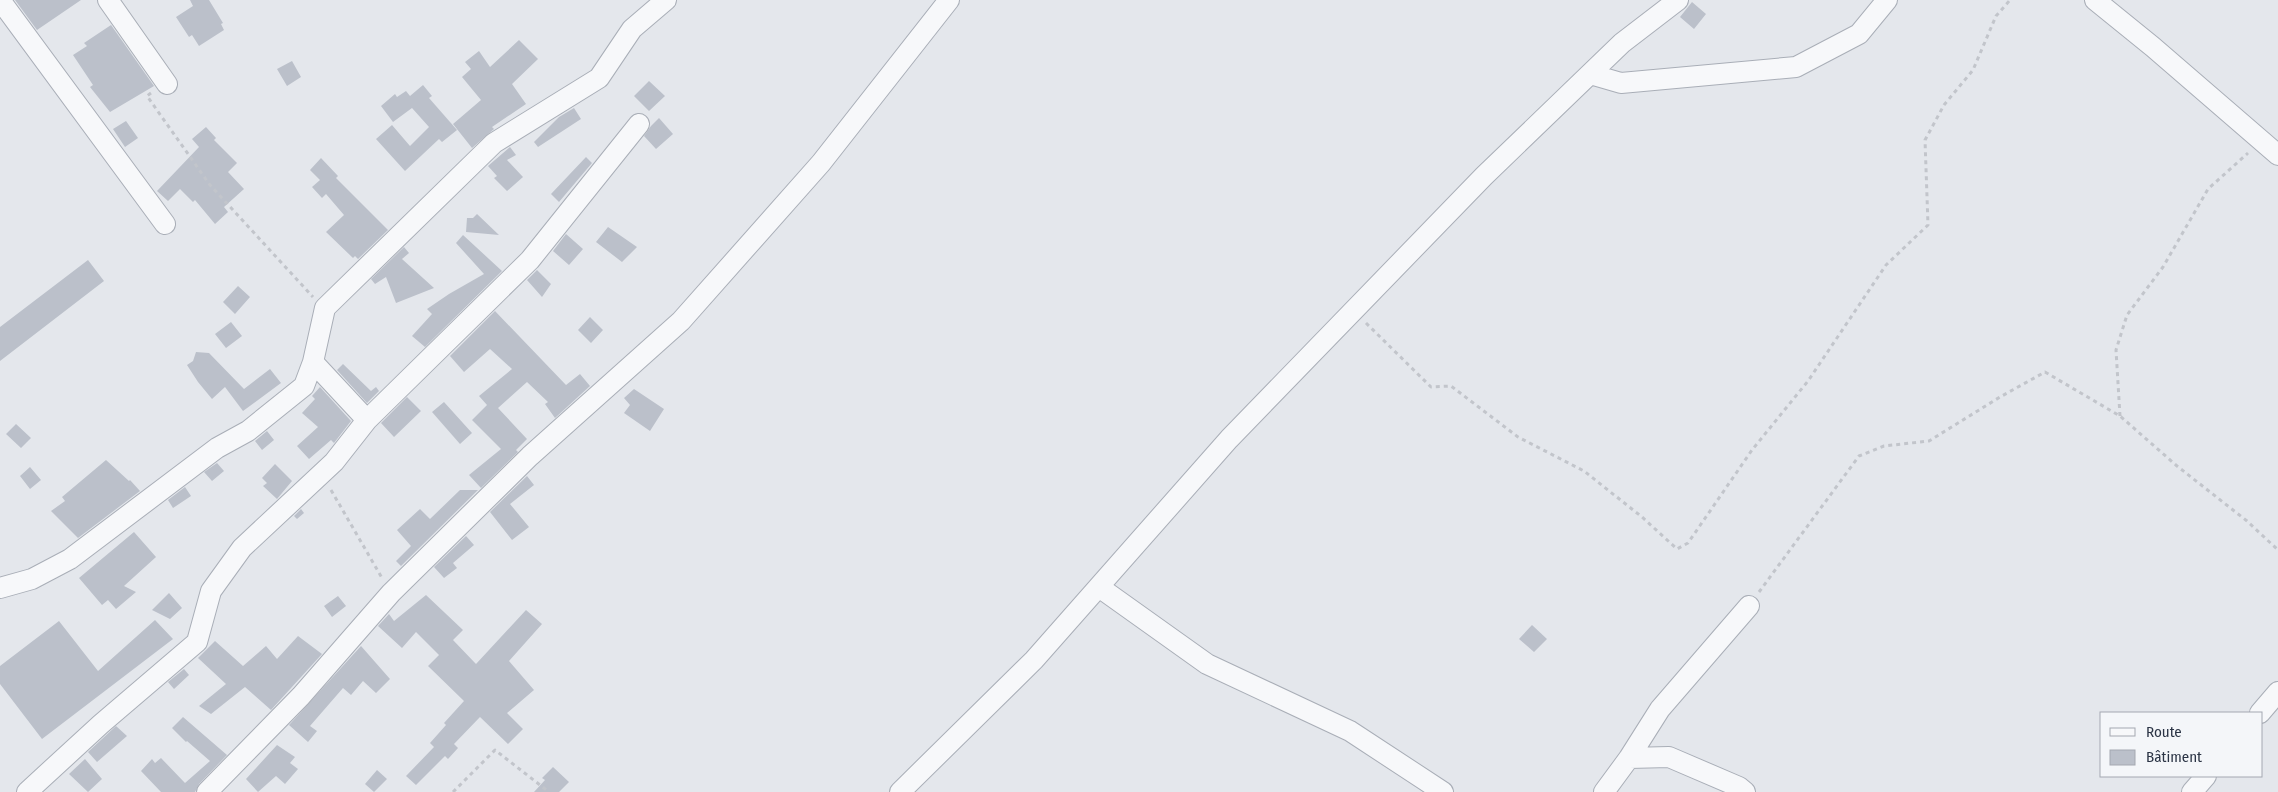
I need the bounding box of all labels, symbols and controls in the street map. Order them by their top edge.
legend [2100,712,2263,777]
text: Route [2146,723,2182,741]
text: Bâtiment [2146,748,2202,766]

